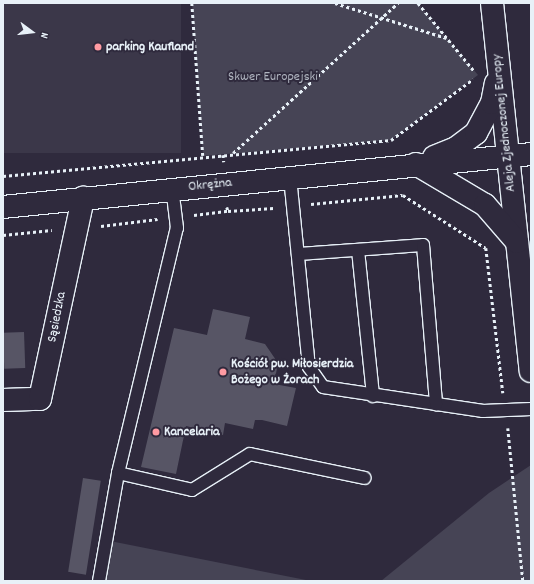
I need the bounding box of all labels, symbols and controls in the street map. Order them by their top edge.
north arrow [12,12,52,52]
text: N [35,30,52,40]
place label: parking Kaufland [106,39,194,55]
marker: parking Kaufland [93,42,103,52]
street label: Aleja Zjednoczonej Europy [488,53,520,193]
park label: Skwer Europejski [228,69,318,85]
street label: Okrężna [187,174,233,196]
street label: Sąsiedzka [44,290,70,344]
place label: Kościół pw. Miłosierdzia Bożego w Żorach [231,356,353,388]
marker: Kościół pw. Miłosierdzia Bożego w Żorach [218,367,228,377]
place label: Kancelaria [164,424,220,440]
marker: Kancelaria [151,427,161,437]

